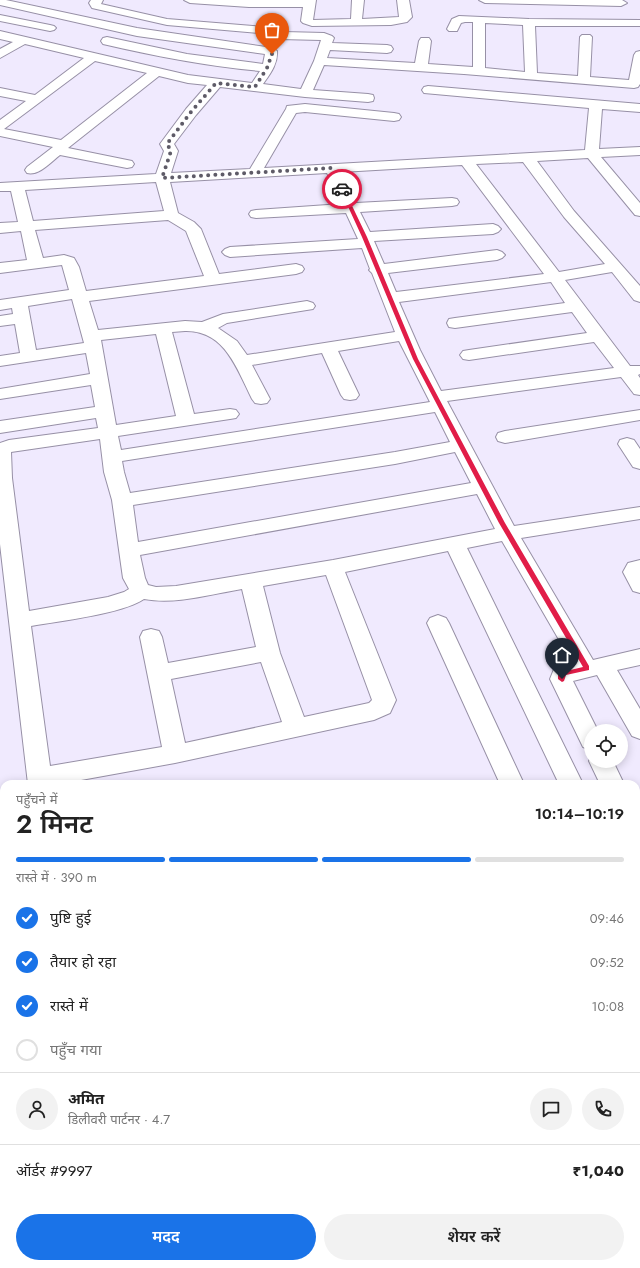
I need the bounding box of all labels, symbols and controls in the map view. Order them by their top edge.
pin [255,13,289,54]
icon: bag [261,19,283,41]
courier [322,169,362,209]
icon: car [331,178,353,200]
pin [545,638,579,679]
icon: home [551,644,573,666]
map controls [584,724,628,768]
button: locate [584,724,628,768]
text: पहुँचने में [16,790,57,809]
text: 10:14–10:19 [535,803,624,825]
text: 2 मिनट [16,805,93,843]
text: रास्ते में · 390 m [16,868,97,887]
icon: check [16,907,38,929]
text: पुष्टि हुई [50,907,91,929]
text: 09:46 [590,909,624,928]
icon: check [16,951,38,973]
text: तैयार हो रहा [50,951,116,973]
text: 09:52 [590,953,624,972]
icon: check [16,995,38,1017]
text: रास्ते में [50,995,88,1017]
text: 10:08 [592,997,624,1016]
text: पहुँच गया [50,1039,102,1061]
button: person [16,1088,58,1130]
text: अमित [68,1088,104,1110]
button: chat [530,1088,572,1130]
button: phone [582,1088,624,1130]
text: डिलीवरी पार्टनर · 4.7 [68,1110,170,1129]
text: ऑर्डर #9997 [16,1160,92,1182]
text: ₹1,040 [573,1160,624,1182]
button: मदद [16,1214,316,1260]
button: शेयर करें [324,1214,624,1260]

